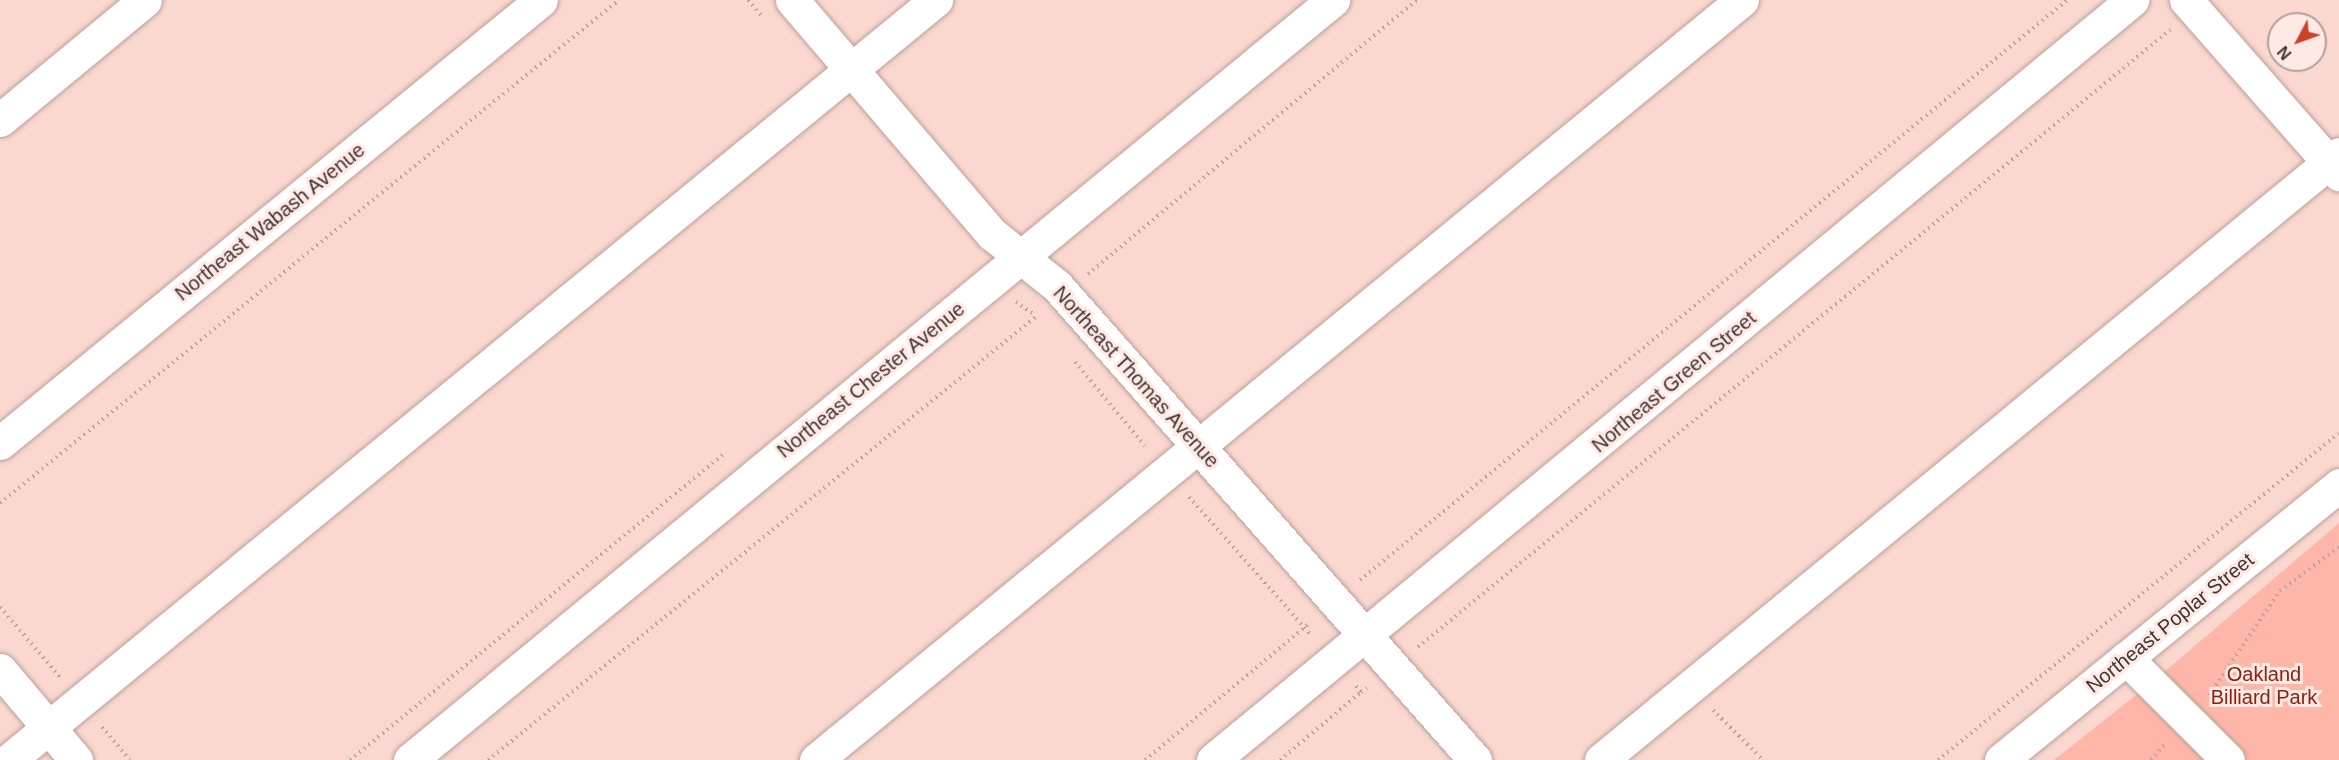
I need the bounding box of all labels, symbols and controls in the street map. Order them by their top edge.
north arrow [2267,12,2327,72]
text: N [2274,43,2295,63]
street label: Northeast Wabash Avenue [170,138,370,306]
street label: Northeast Thomas Avenue [1048,281,1224,473]
street label: Northeast Chester Avenue [772,297,970,463]
street label: Northeast Green Street [1587,306,1761,458]
street label: Northeast Poplar Street [2081,548,2259,698]
park label: Oakland Billiard Park [2211,662,2317,709]

